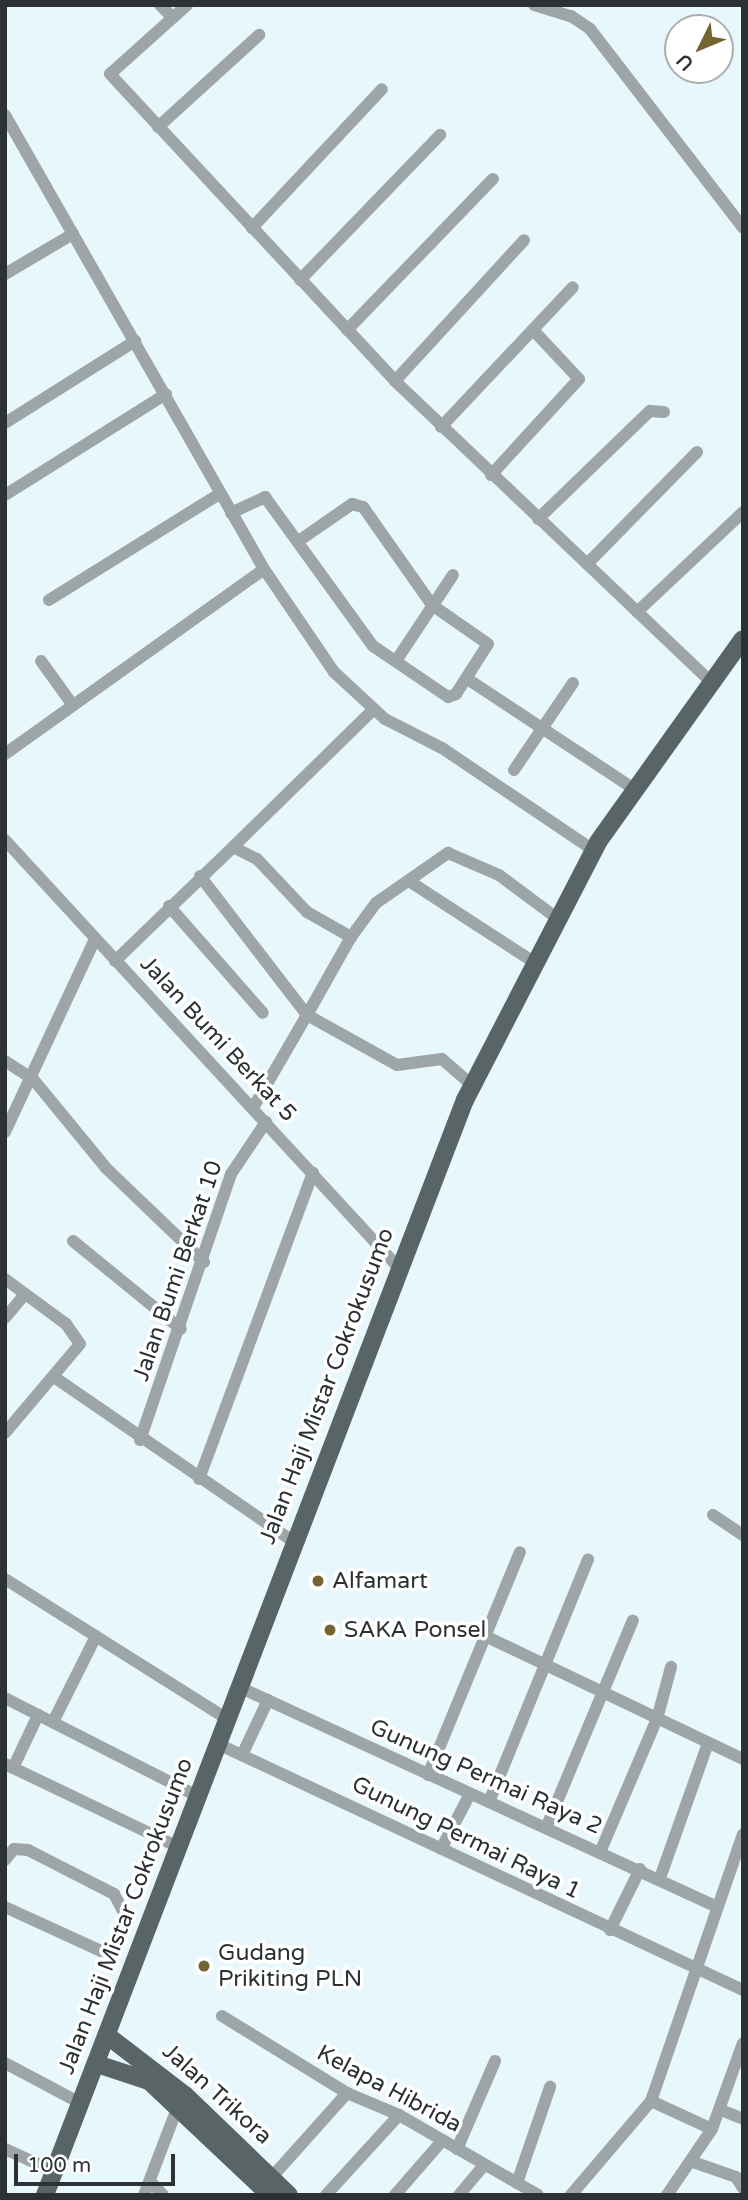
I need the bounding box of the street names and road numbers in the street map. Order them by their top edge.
street label: Jalan Bumi Berkat 5 [134,950,302,1128]
street label: Jalan Bumi Berkat 10 [127,1157,229,1385]
street label: Jalan Haji Mistar Cokrokusumo [254,1224,400,1548]
street label: Gunung Permai Raya 2 [366,1713,606,1841]
street label: Jalan Haji Mistar Cokrokusumo [53,1754,199,2078]
street label: Gunung Permai Raya 1 [347,1771,585,1905]
street label: Jalan Trikora [157,2038,277,2150]
street label: Kelapa Hibrida [312,2039,466,2139]

